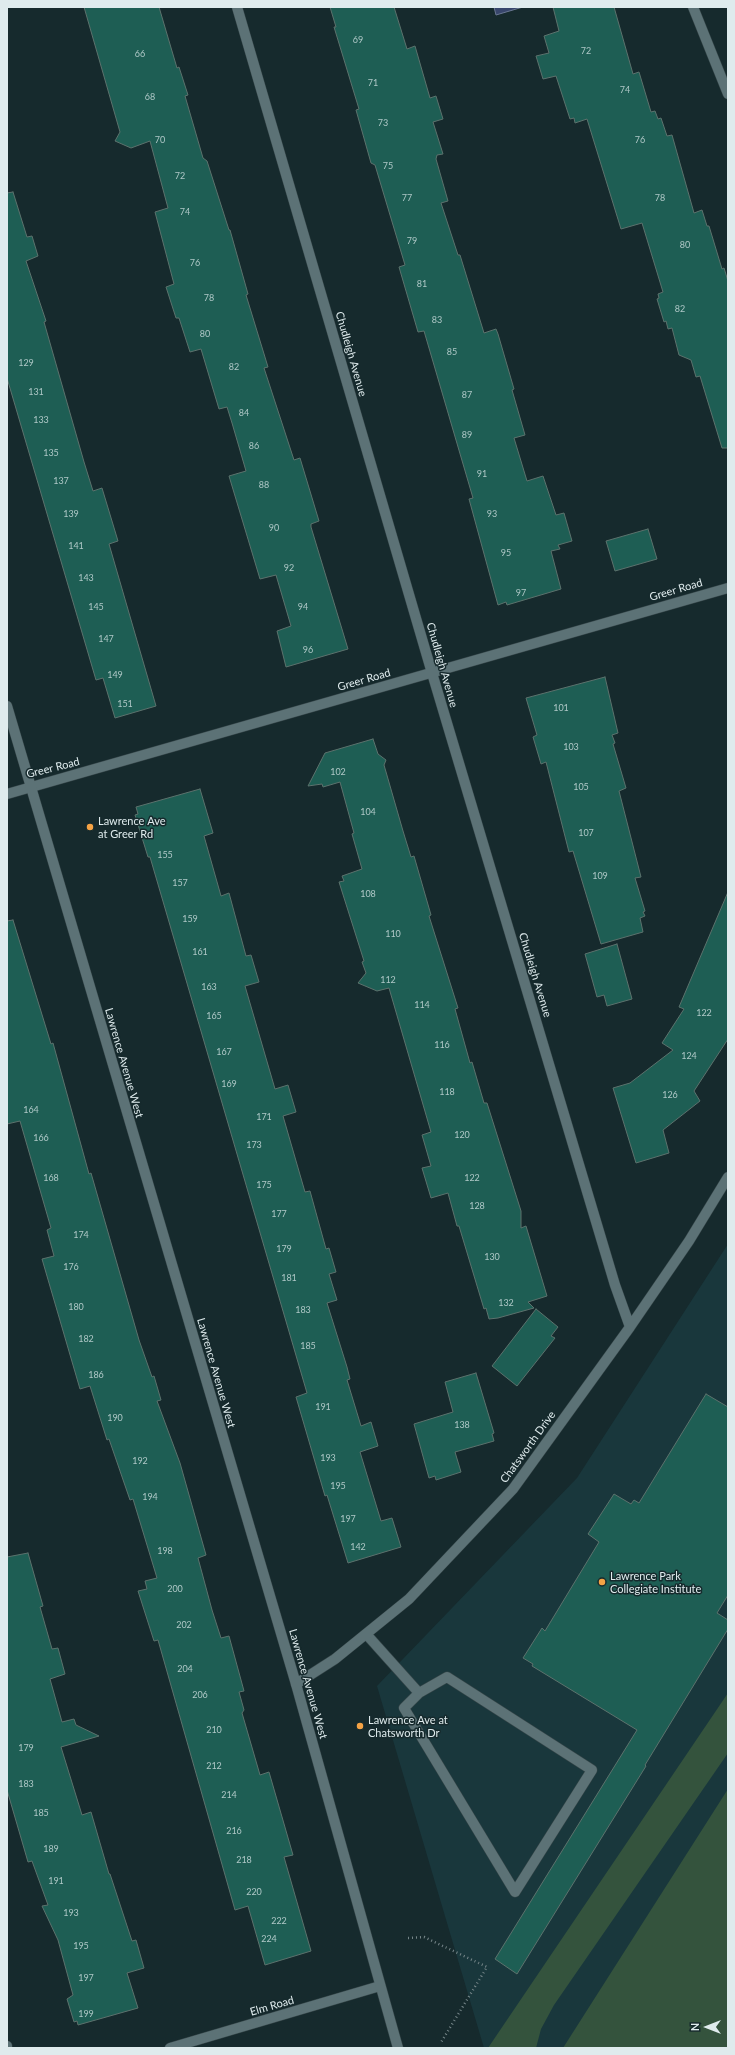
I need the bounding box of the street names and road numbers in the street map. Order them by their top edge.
street label: Chudleigh Avenue [333,310,369,398]
street label: Greer Road [648,576,704,604]
street label: Chudleigh Avenue [424,621,460,709]
street label: Greer Road [336,666,392,694]
street label: Greer Road [25,755,81,781]
street label: Chudleigh Avenue [516,931,554,1019]
street label: Lawrence Avenue West [102,1007,146,1119]
street label: Lawrence Avenue West [194,1317,238,1429]
street label: Chatsworth Drive [498,1409,558,1485]
street label: Lawrence Avenue West [286,1628,330,1740]
street label: Elm Road [248,1993,296,2019]

